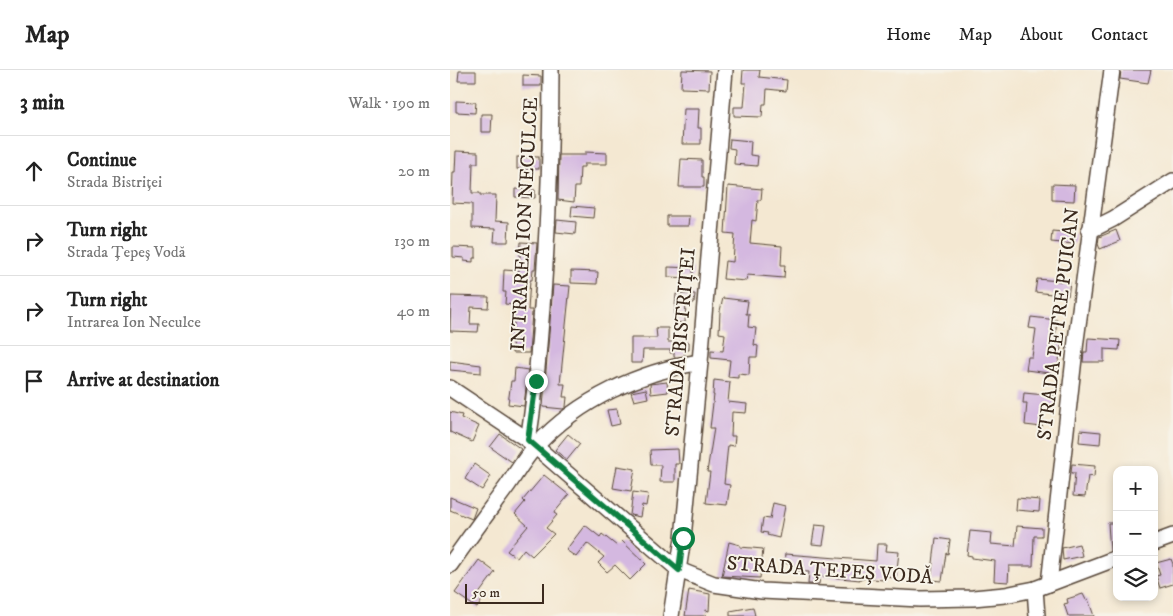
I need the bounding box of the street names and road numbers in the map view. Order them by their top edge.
street label: INTRAREA ION NECULCE [506,96,544,352]
street label: STRADA PETRE PUICAN [1032,207,1086,441]
street label: STRADA BISTRIȚEI [660,247,702,437]
street label: STRADA ȚEPEȘ VODĂ [726,550,934,591]

